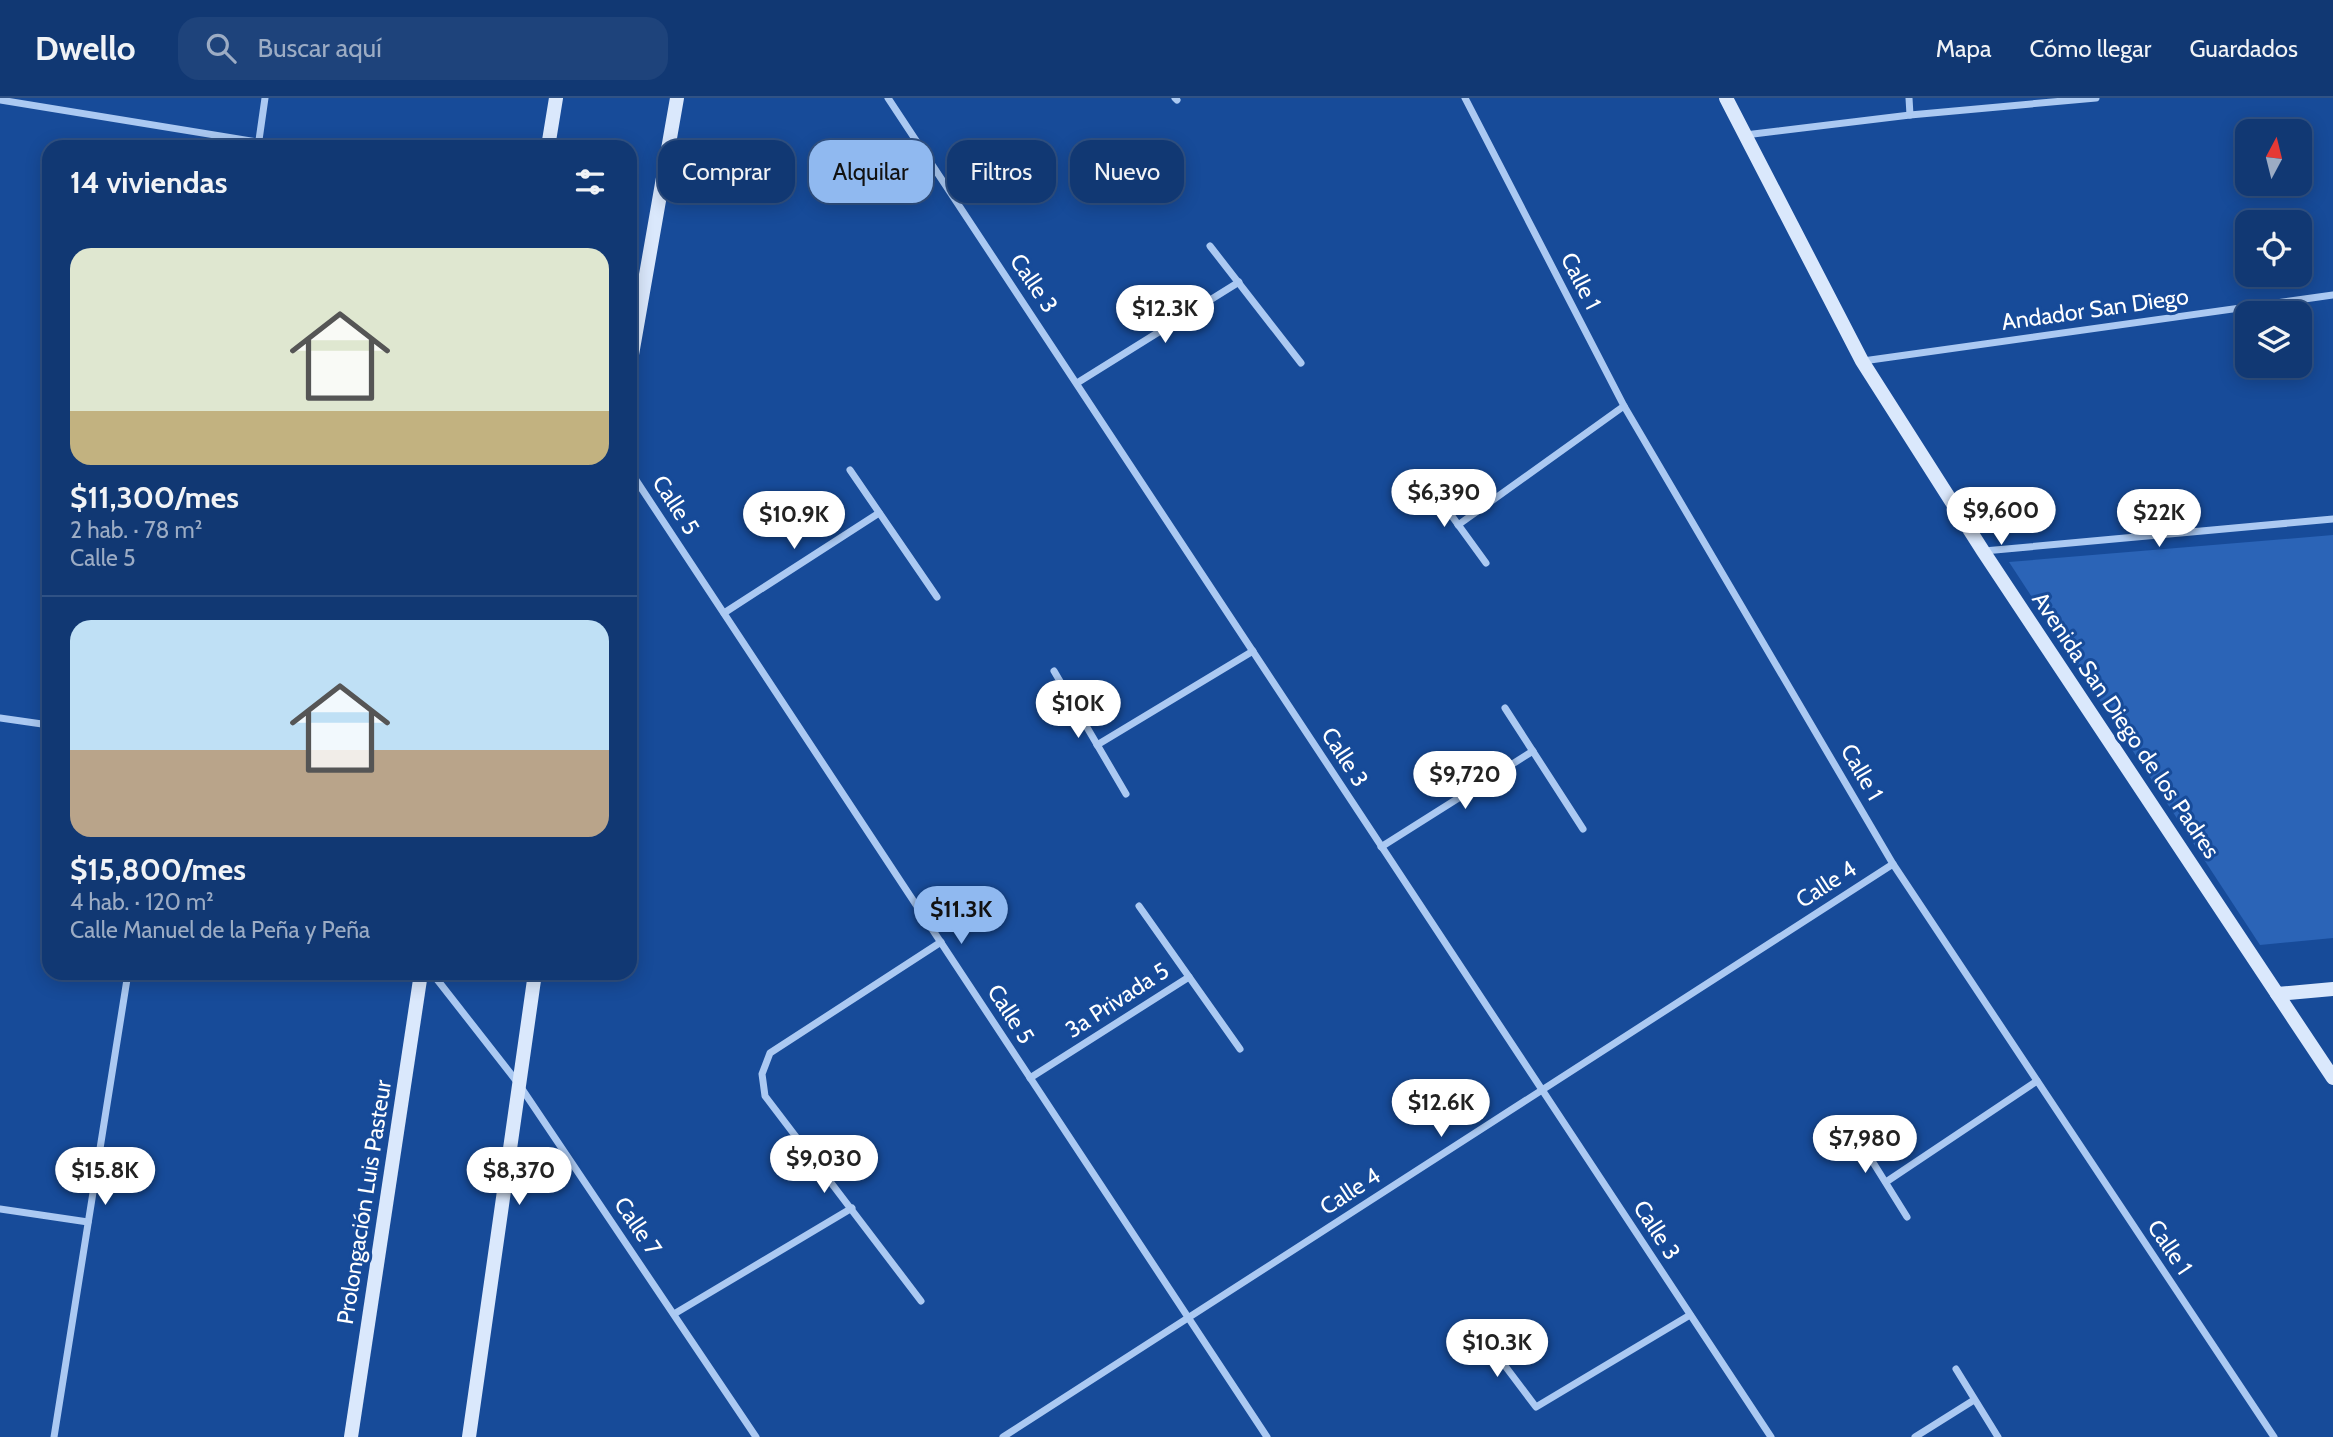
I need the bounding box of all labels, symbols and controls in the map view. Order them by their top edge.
search box [178,17,668,80]
text: Dwello [35,28,136,68]
icon: search [202,29,240,67]
text: Buscar aquí [258,32,382,64]
text: Mapa [1936,34,1992,63]
text: Cómo llegar [2030,34,2151,63]
text: Guardados [2189,34,2298,63]
north arrow [2235,119,2312,196]
map controls [2235,119,2312,378]
chip: Comprar [658,140,795,203]
chip: Alquilar [809,140,933,203]
chip: Filtros [947,140,1056,203]
chip: Nuevo [1070,140,1184,203]
icon: filters [571,163,609,201]
text: 14 viviendas [70,164,227,201]
button: locate [2235,210,2312,287]
street label: Calle 3 [1004,248,1064,318]
street label: Calle 1 [1555,248,1607,314]
street label: Andador San Diego [2000,282,2190,336]
pin: $12.3K [1108,286,1222,345]
icon: home [277,293,403,419]
text: $12.3K [1132,294,1198,322]
button: layers [2235,301,2312,378]
street label: Calle 5 [646,470,706,540]
pin: $6,390 [1387,470,1501,529]
text: $6,390 [1407,478,1481,506]
text: $11,300/mes [70,479,239,516]
pin: $9,600 [1944,488,2058,547]
pin: $22K [2118,490,2200,549]
pin: $10.9K [737,491,851,551]
text: $9,600 [1963,496,2039,524]
text: $22K [2133,498,2185,526]
text: $10.9K [759,500,829,528]
text: 2 hab. · 78 m² [70,516,202,544]
text: Calle 5 [70,544,135,572]
street label: Avenida San Diego de los Padres [2026,586,2226,864]
icon: home [277,665,403,791]
pin: $10K [1037,680,1119,740]
text: $10K [1052,689,1104,717]
street label: Calle 3 [1315,722,1375,792]
street label: Calle 1 [1835,739,1889,805]
pin: $9,720 [1408,752,1522,811]
text: $9,720 [1429,760,1501,788]
text: $15,800/mes [70,851,246,888]
street label: Calle 4 [1791,854,1861,914]
pin: $11.3K [904,886,1018,946]
text: 4 hab. · 120 m² [70,888,214,916]
text: $11.3K [930,895,992,923]
text: Calle Manuel de la Peña y Peña [70,916,370,944]
street label: 3a Privada 5 [1060,956,1174,1044]
street label: Calle 5 [981,979,1041,1049]
street label: Prolongación Luis Pasteur [331,1077,397,1326]
pin: $12.6K [1384,1080,1498,1139]
text: $12.6K [1408,1088,1474,1116]
pin: $7,980 [1808,1116,1922,1175]
text: $7,980 [1829,1124,1901,1152]
pin: $9,030 [767,1136,881,1195]
text: $9,030 [786,1144,862,1172]
pin: $15.8K [48,1148,162,1207]
pin: $8,370 [462,1148,576,1207]
text: $15.8K [71,1156,139,1184]
text: $8,370 [483,1156,555,1184]
street label: Calle 4 [1315,1161,1385,1221]
street label: Calle 7 [608,1191,668,1261]
street label: Calle 3 [1627,1195,1687,1265]
street label: Calle 1 [2142,1214,2198,1280]
pin: $10.3K [1440,1320,1554,1379]
text: $10.3K [1462,1328,1532,1356]

